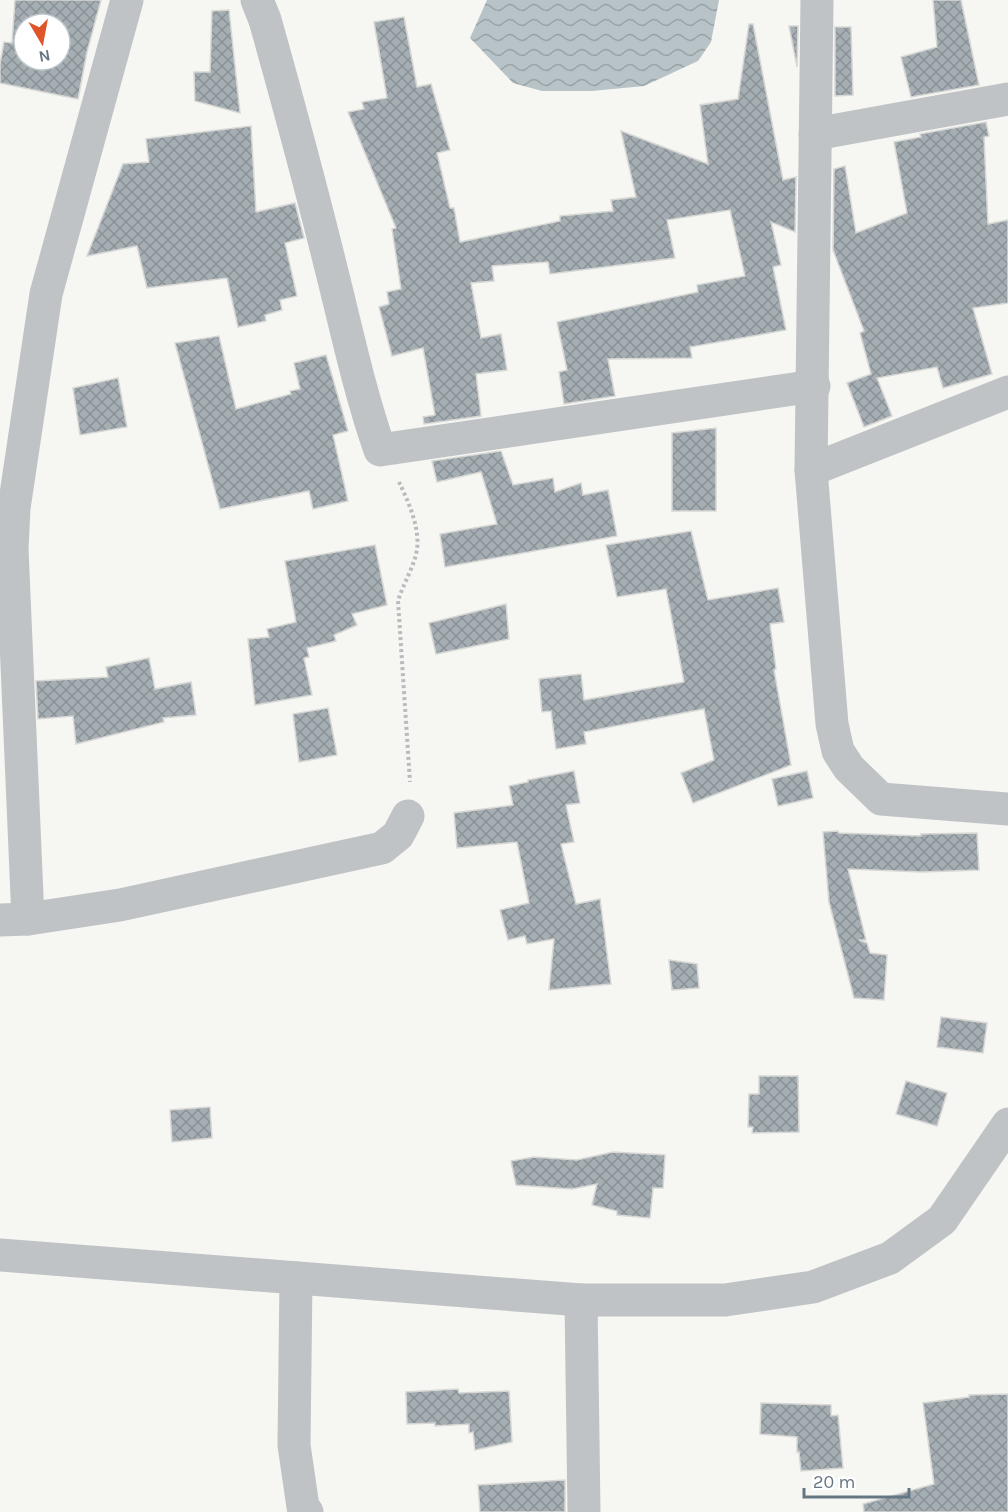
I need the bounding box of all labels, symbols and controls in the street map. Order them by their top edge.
north arrow [12,12,72,72]
text: N [37,46,52,67]
scale bar [804,1461,909,1499]
text: 20 m [813,1471,855,1493]

